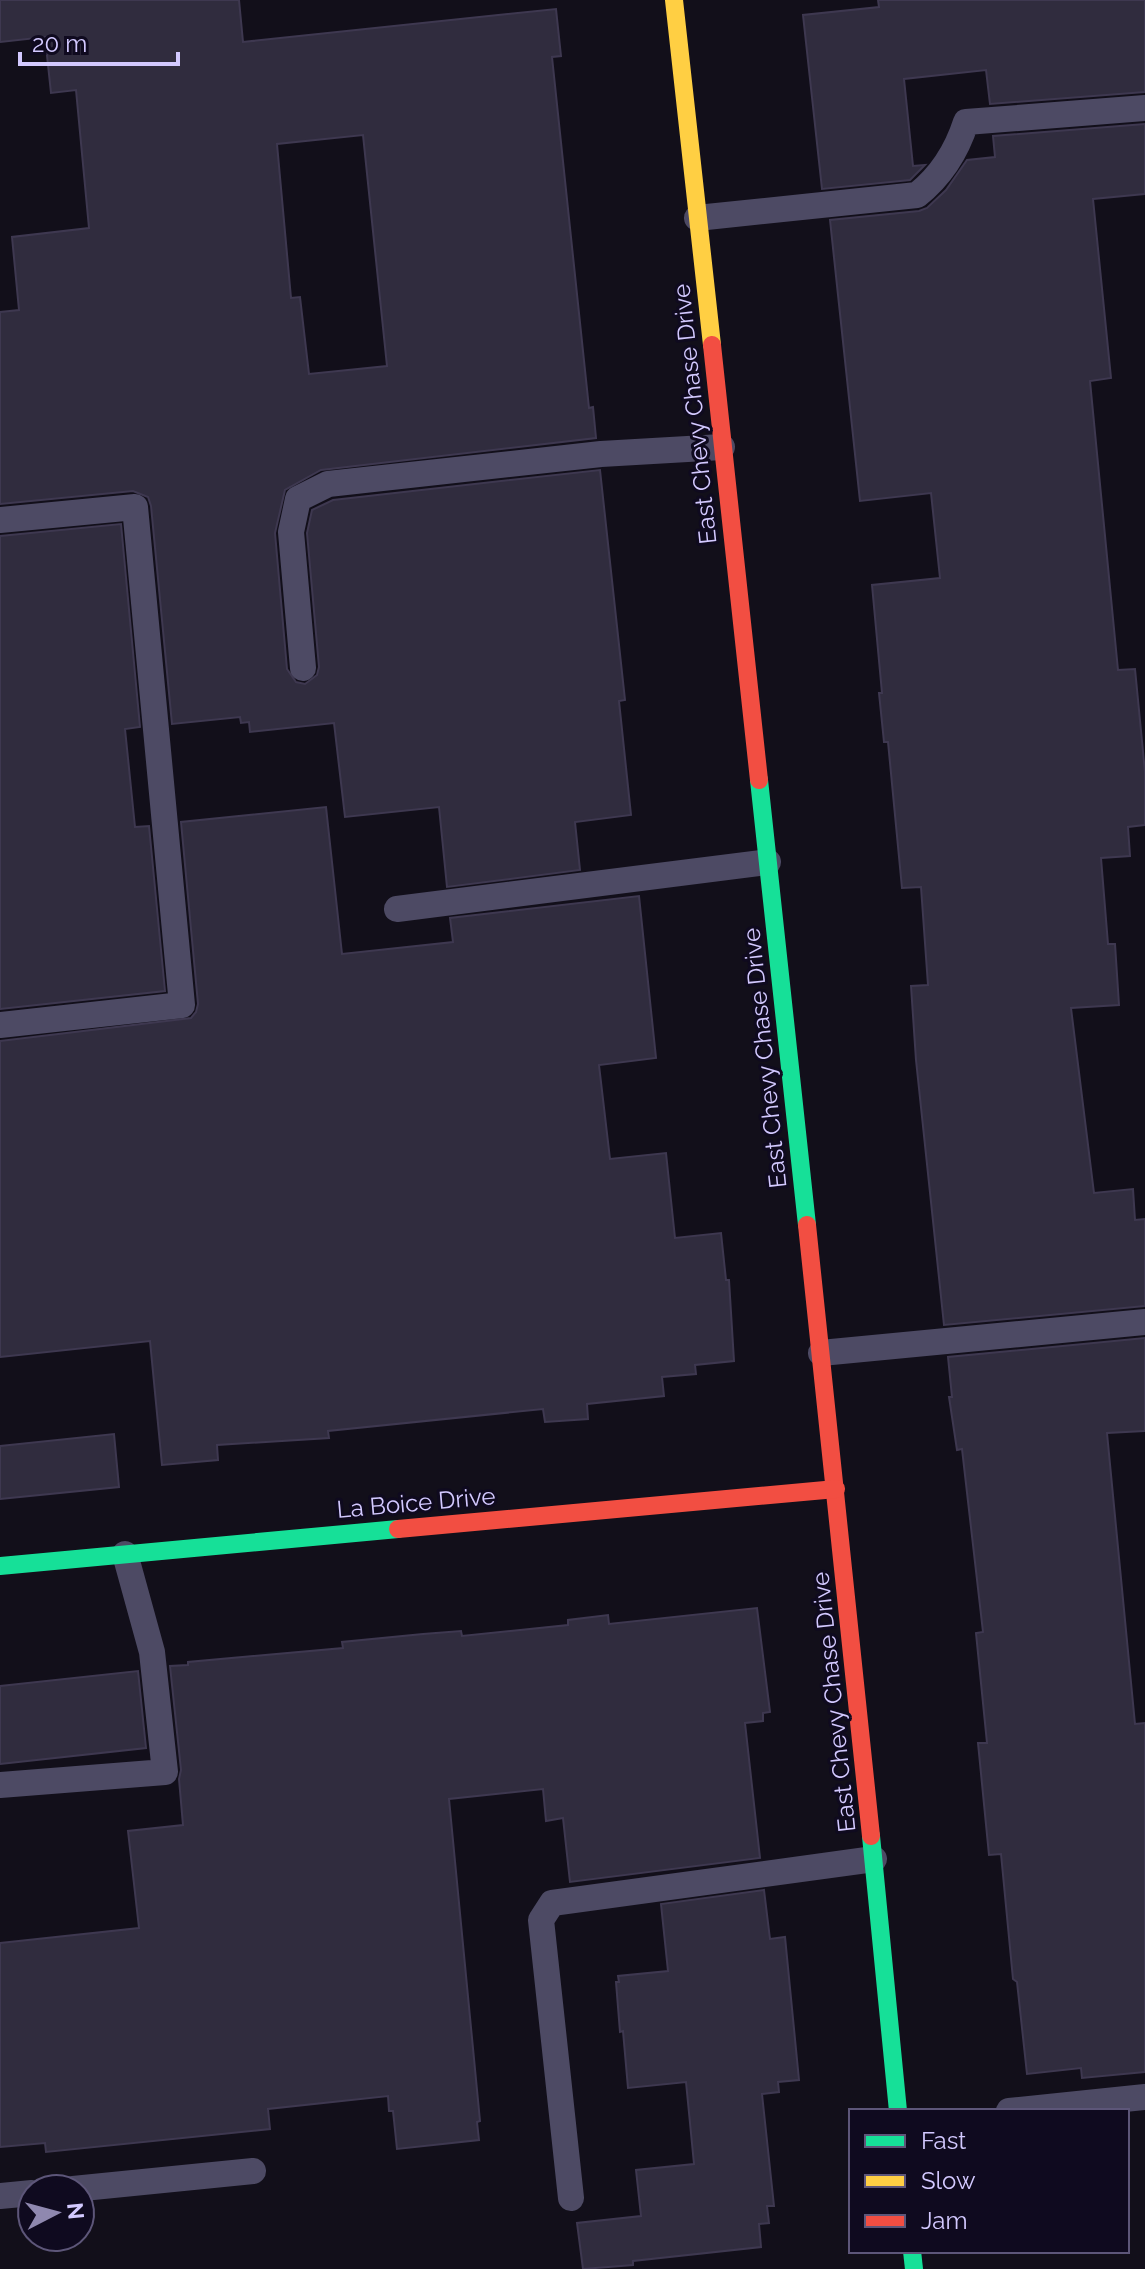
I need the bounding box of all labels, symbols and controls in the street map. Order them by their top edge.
scale bar [20,16,178,66]
text: 20 m [32,29,87,58]
street label: East Chevy Chase Drive [666,283,723,546]
street label: East Chevy Chase Drive [736,927,793,1190]
street label: La Boice Drive [335,1481,497,1524]
street label: East Chevy Chase Drive [805,1571,862,1834]
legend [849,2109,1129,2253]
text: Fast [921,2126,966,2155]
text: Slow [921,2166,976,2195]
north arrow [16,2173,96,2253]
text: N [62,2201,90,2221]
text: Jam [921,2206,967,2235]

